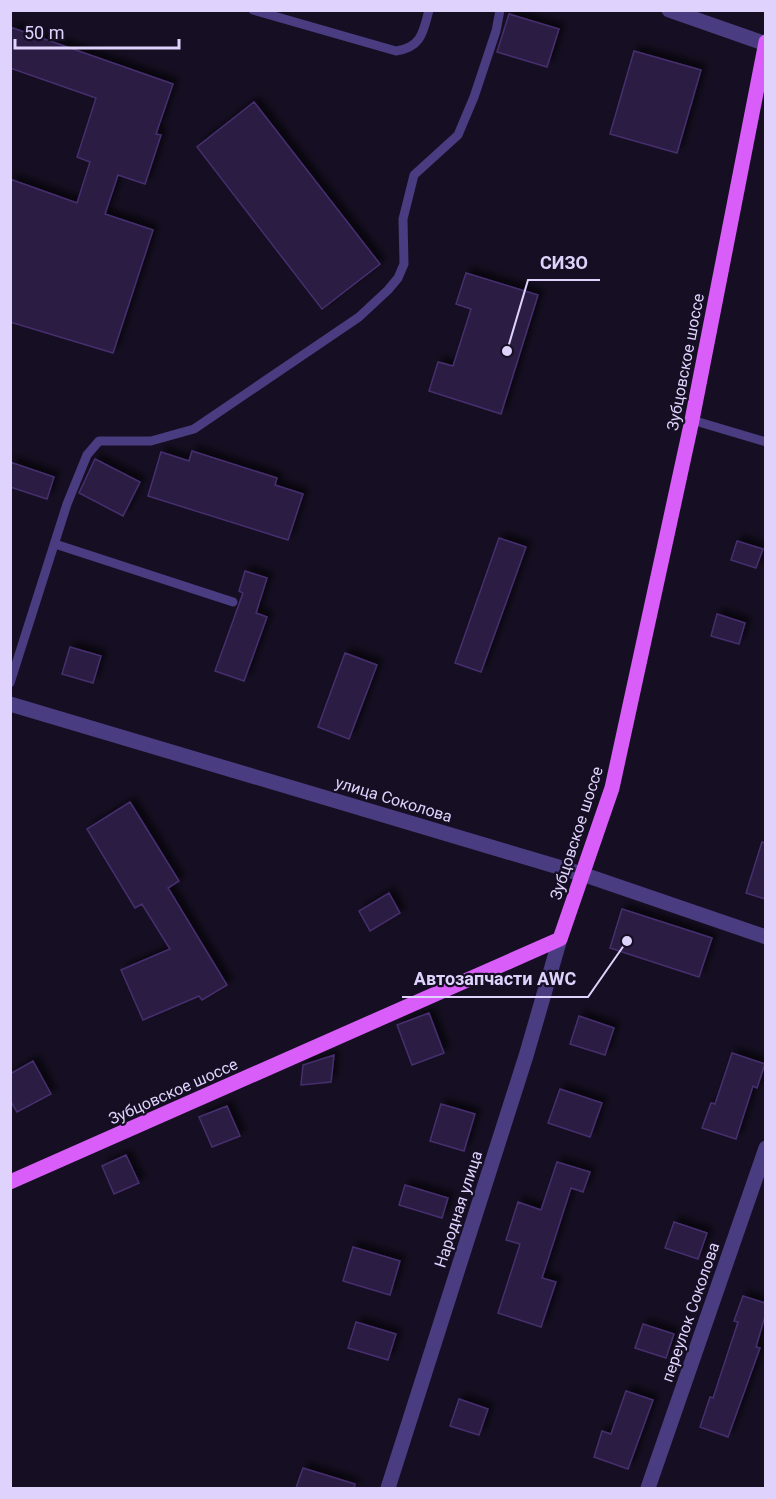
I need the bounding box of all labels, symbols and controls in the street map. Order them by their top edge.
scale bar [15,12,178,50]
text: 50 m [24,22,64,43]
callout: СИЗО [528,244,600,280]
text: СИЗО [540,252,588,273]
street label: Зубцовское шоссе [663,292,708,432]
street label: Зубцовское шоссе [546,764,607,902]
street label: улица Соколова [333,773,455,826]
callout: Автозапчасти AWC [402,961,588,997]
text: Автозапчасти AWC [414,968,576,989]
street label: Зубцовское шоссе [106,1054,241,1128]
street label: Народная улица [431,1148,486,1270]
street label: переулок Соколова [658,1240,723,1385]

